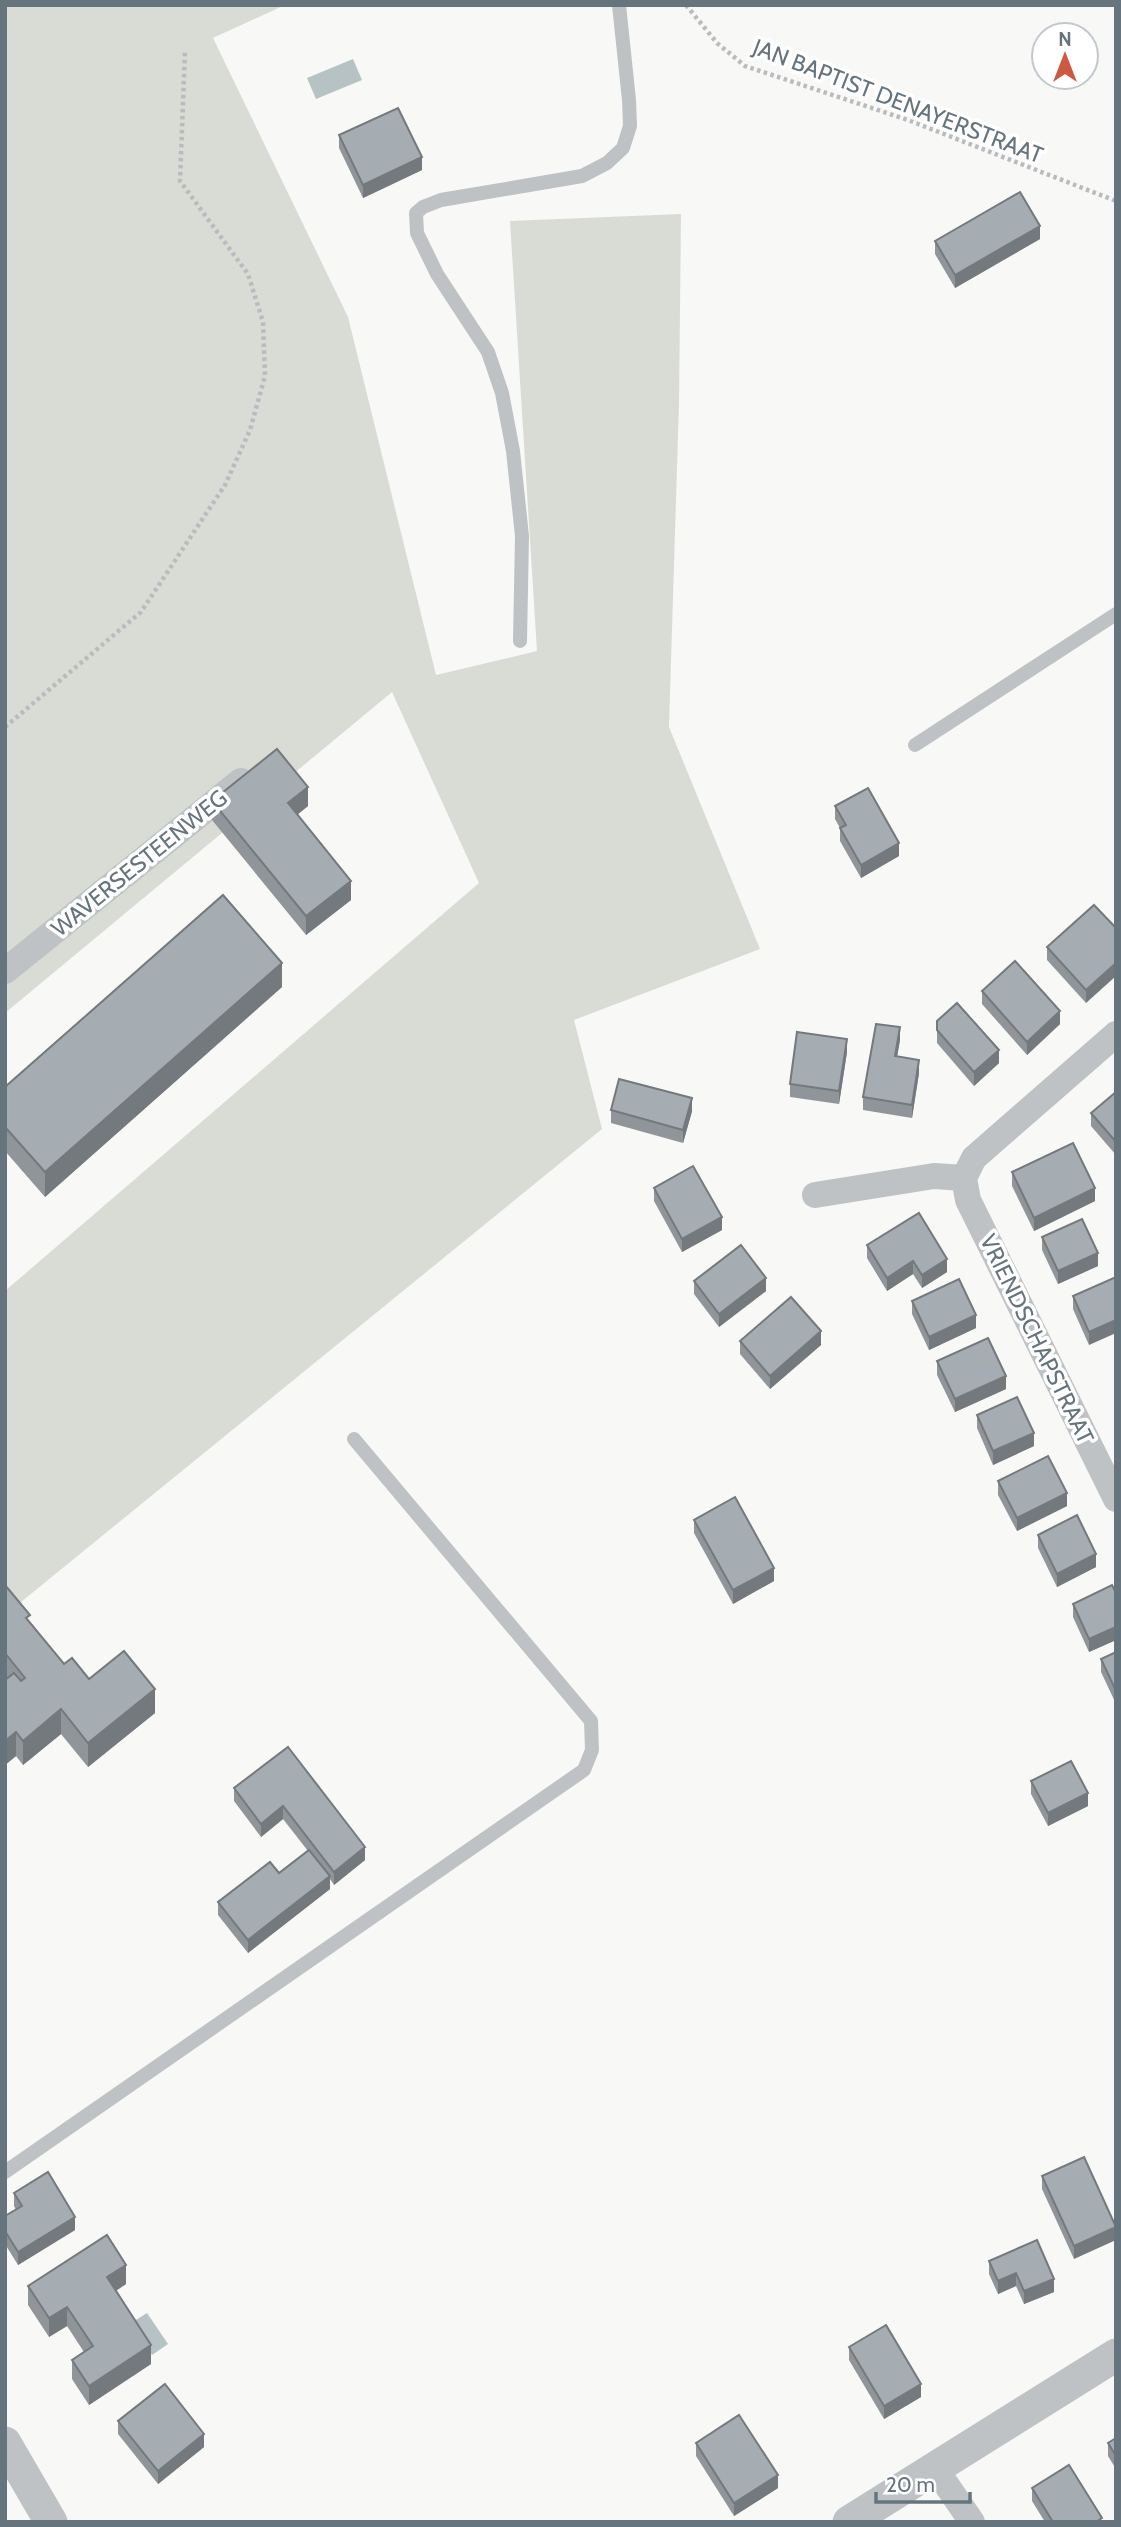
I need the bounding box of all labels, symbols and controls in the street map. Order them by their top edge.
north arrow [1030,21,1100,91]
text: N [1058,28,1072,51]
street label: JAN BAPTIST DENAYERSTRAAT [748,32,1047,169]
street label: WAVERSESTEENWEG [46,784,232,942]
street label: VRIENDSCHAPSTRAAT [974,1230,1100,1448]
scale bar [876,2460,970,2504]
text: 20 m [886,2472,935,2497]

